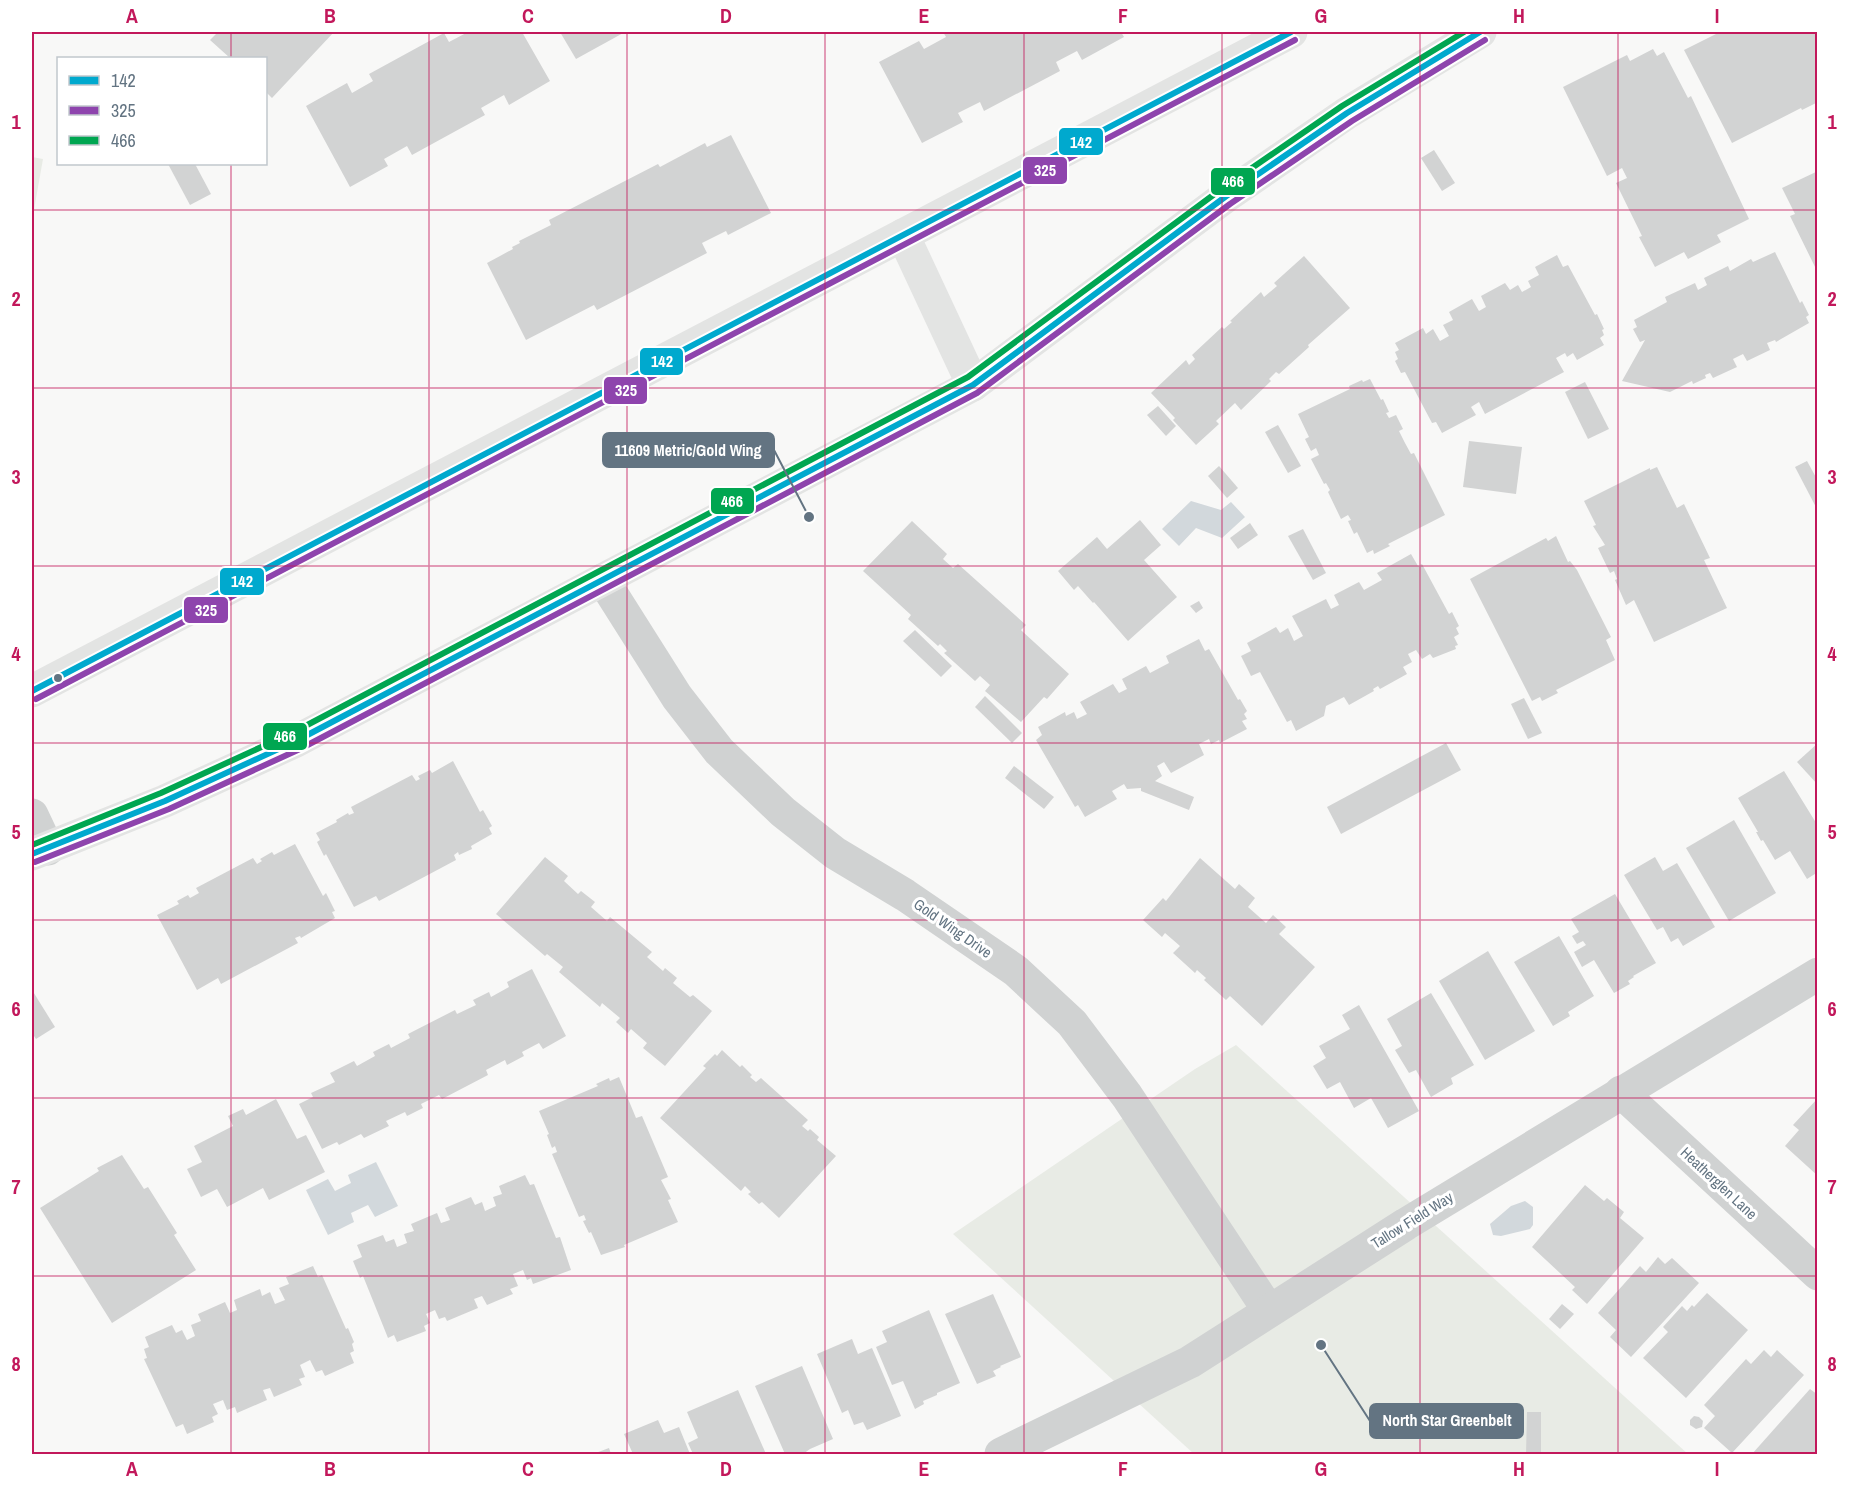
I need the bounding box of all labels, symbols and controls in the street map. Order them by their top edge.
text: A [126,2,138,29]
text: B [324,2,336,29]
text: C [522,2,534,29]
text: D [720,2,732,29]
text: E [919,2,930,29]
text: F [1118,2,1128,29]
text: G [1315,2,1327,29]
text: H [1513,2,1525,29]
text: I [1715,2,1719,29]
legend [57,57,267,165]
text: 142 [111,68,136,93]
text: 325 [111,98,136,123]
text: 1 [11,108,21,135]
text: 1 [1827,108,1837,135]
line badge: 142 [1058,127,1104,156]
text: 466 [111,128,136,153]
text: 142 [1070,131,1092,153]
line badge: 325 [1022,156,1068,185]
text: 325 [1034,159,1056,181]
line badge: 466 [1210,167,1256,196]
text: 466 [1222,170,1244,192]
text: 2 [11,285,21,312]
text: 2 [1827,285,1837,312]
line badge: 142 [639,347,684,376]
text: 142 [651,350,673,372]
line badge: 325 [603,376,648,405]
text: 325 [615,379,637,401]
callout: 11609 Metric/Gold Wing [603,433,774,467]
text: 11609 Metric/Gold Wing [614,439,762,461]
text: 3 [11,463,21,490]
text: 3 [1827,463,1837,490]
line badge: 466 [710,487,755,515]
text: 466 [721,490,743,512]
line badge: 142 [219,567,265,596]
text: 142 [231,570,253,592]
line badge: 325 [183,596,229,624]
text: 325 [195,599,217,621]
text: 4 [11,640,21,667]
text: 4 [1827,640,1837,667]
unlabelled marker [52,672,64,684]
line badge: 466 [262,722,308,751]
text: 466 [274,725,296,747]
text: 5 [11,818,21,845]
text: 5 [1827,818,1837,845]
street label: Gold Wing Drive [910,893,996,963]
text: 6 [11,995,21,1022]
text: 6 [1827,995,1837,1022]
street label: Heatherglen Lane [1676,1142,1762,1224]
text: 7 [11,1173,21,1200]
text: 7 [1827,1173,1837,1200]
street label: Tallow Field Way [1367,1186,1458,1253]
text: 8 [11,1350,21,1377]
text: 8 [1827,1350,1837,1377]
callout: North Star Greenbelt [1370,1404,1523,1438]
text: North Star Greenbelt [1382,1409,1512,1431]
text: A [126,1455,138,1482]
text: B [324,1455,336,1482]
text: C [522,1455,534,1482]
text: D [720,1455,732,1482]
text: E [919,1455,930,1482]
text: F [1118,1455,1128,1482]
text: G [1315,1455,1327,1482]
text: H [1513,1455,1525,1482]
text: I [1715,1455,1719,1482]

